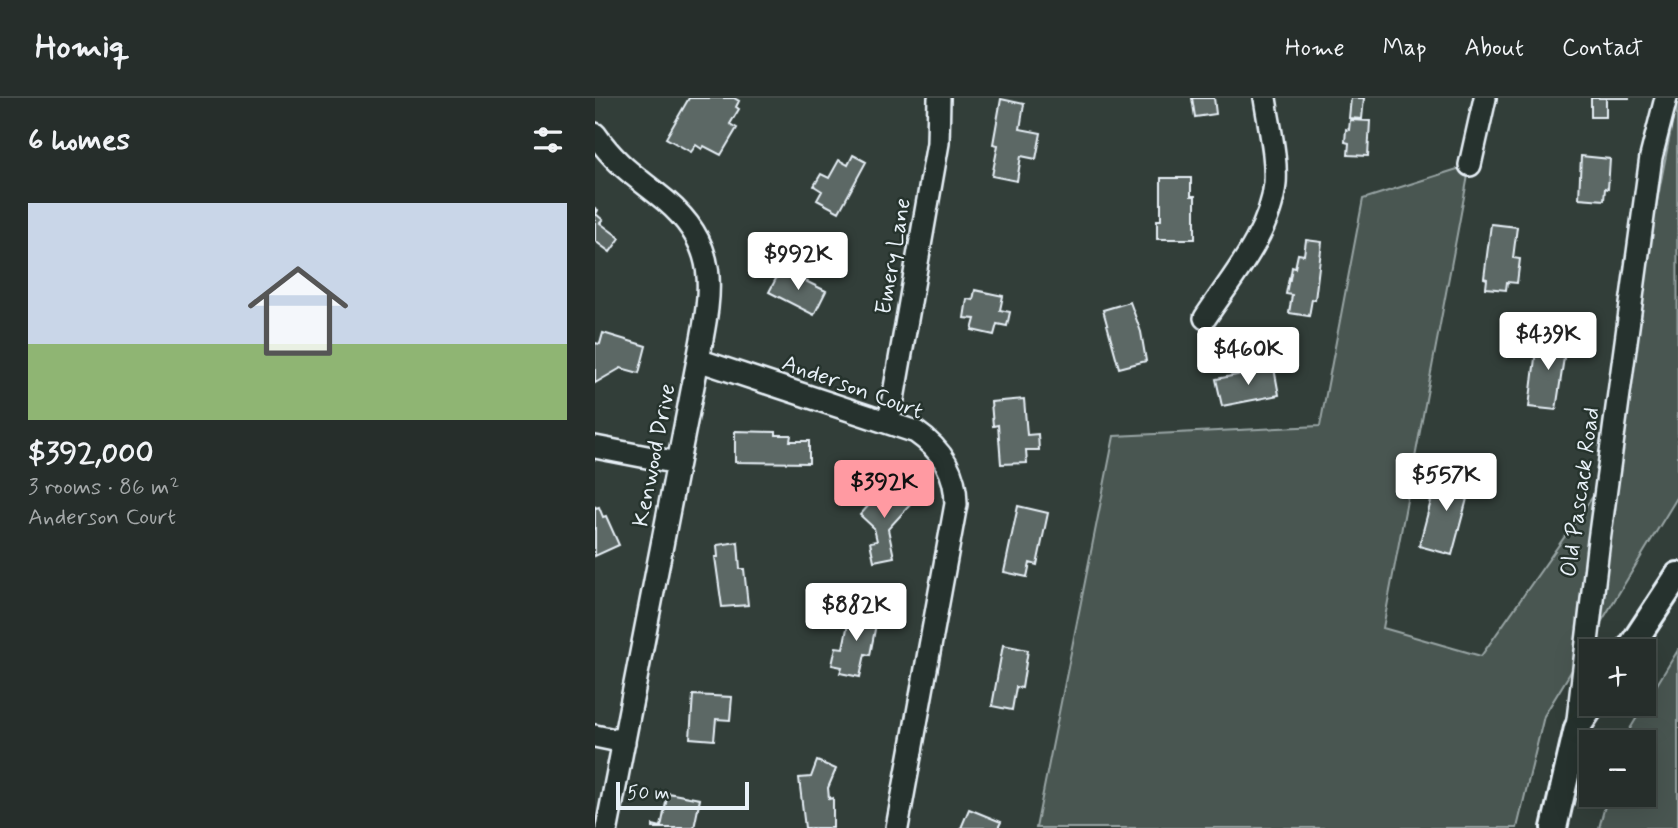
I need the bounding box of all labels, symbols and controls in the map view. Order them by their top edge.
text: Homiq [35,26,130,70]
text: Home [1285,33,1345,64]
text: Map [1383,33,1427,64]
text: About [1465,33,1524,64]
text: Contact [1562,33,1643,64]
text: 6 homes [28,121,130,160]
icon: filters [529,121,567,159]
street label: Emery Lane [869,196,919,317]
pin: $992K [749,232,847,292]
text: $992K [764,240,832,270]
icon: home [235,248,361,374]
pin: $439K [1499,313,1597,372]
text: $439K [1516,320,1580,350]
pin: $460K [1199,328,1297,387]
text: $460K [1213,335,1283,365]
street label: Anderson Court [778,348,927,427]
street label: Kenwood Drive [626,381,684,529]
street label: Old Pascack Road [1554,406,1608,579]
text: $392,000 [28,434,153,473]
pin: $557K [1397,454,1495,513]
pin: $392K [835,460,933,520]
text: $557K [1412,461,1480,491]
text: $392K [850,468,918,498]
text: 3 rooms · 86 m² [28,473,179,503]
text: Anderson Court [28,503,176,533]
pin: $882K [807,584,905,643]
text: $882K [821,591,891,621]
map controls [1579,639,1656,807]
button: + [1579,639,1656,716]
button: − [1579,730,1656,807]
scale bar [616,779,749,811]
text: 50 m [627,781,670,806]

